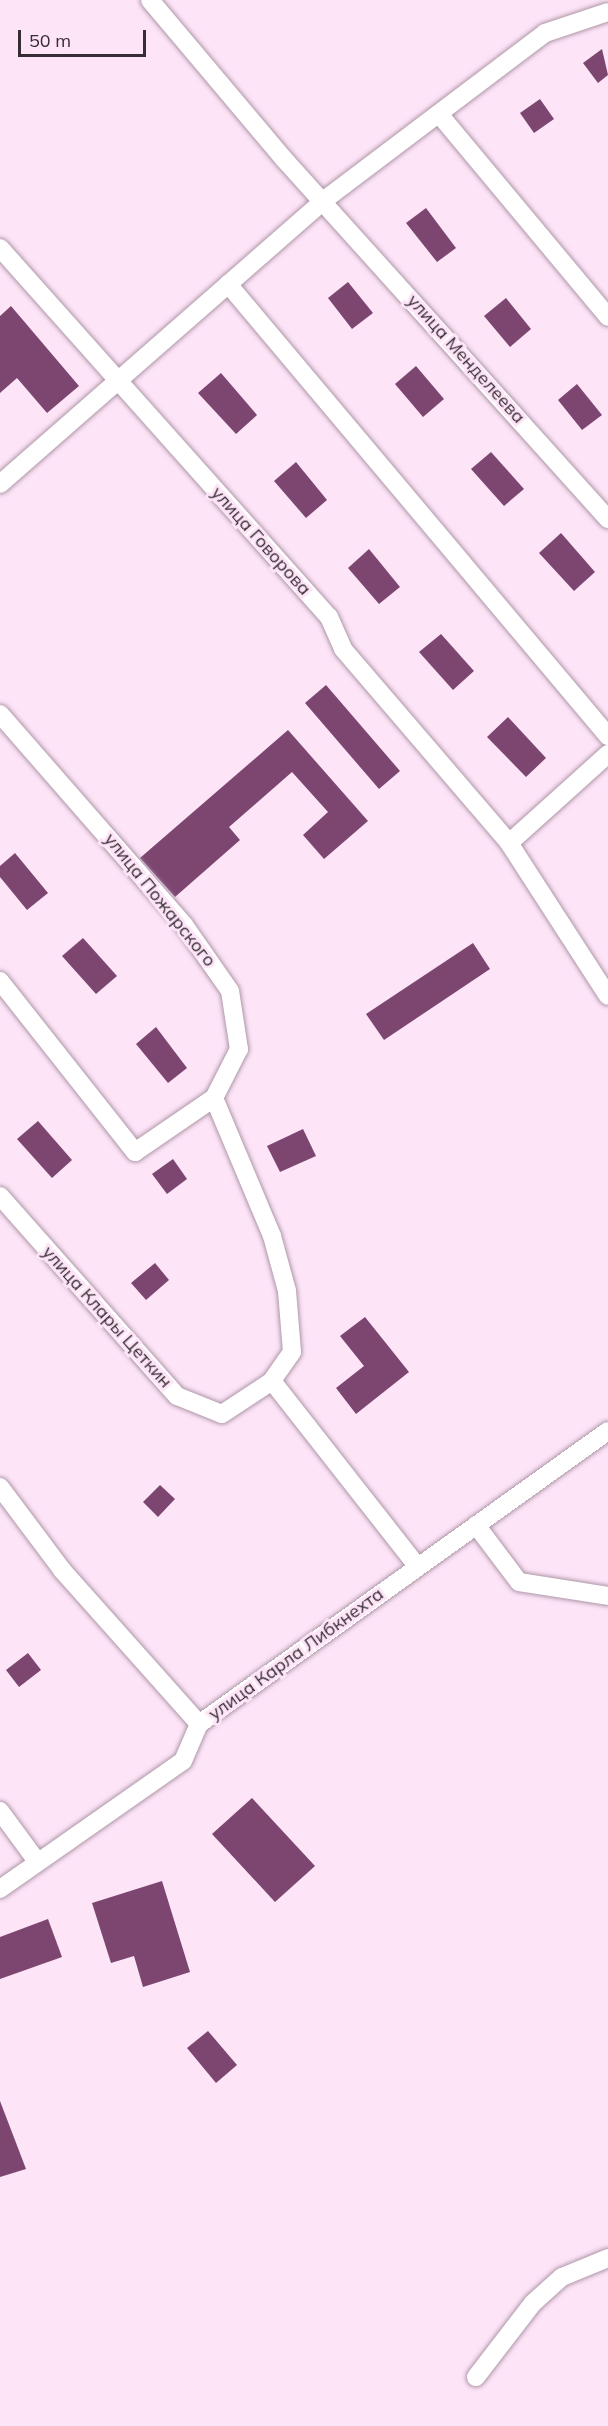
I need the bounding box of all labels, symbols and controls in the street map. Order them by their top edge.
scale bar [21,18,148,56]
text: 50 m [29,29,71,52]
street label: улица Менделеева [403,290,529,428]
street label: улица Говорова [207,482,315,600]
street label: улица Пожарского [100,829,220,971]
street label: улица Клары Цеткин [38,1242,176,1392]
street label: улица Карла Либкнехта [204,1583,388,1725]

